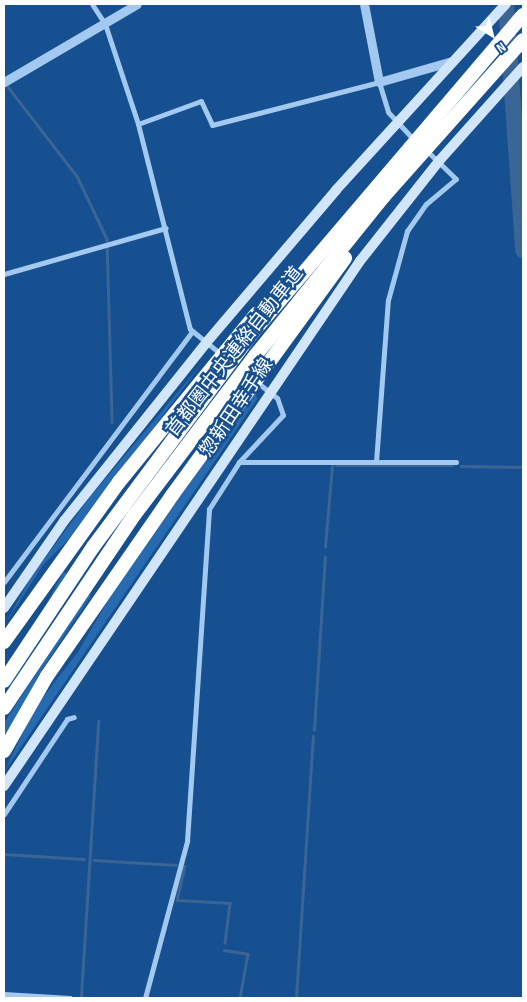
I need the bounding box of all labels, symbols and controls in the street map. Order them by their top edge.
north arrow [467,10,517,60]
text: N [493,38,509,57]
street label: 首都圏中央連絡自動車道 [162,263,308,441]
street label: 惣新田幸手線 [196,354,278,462]

